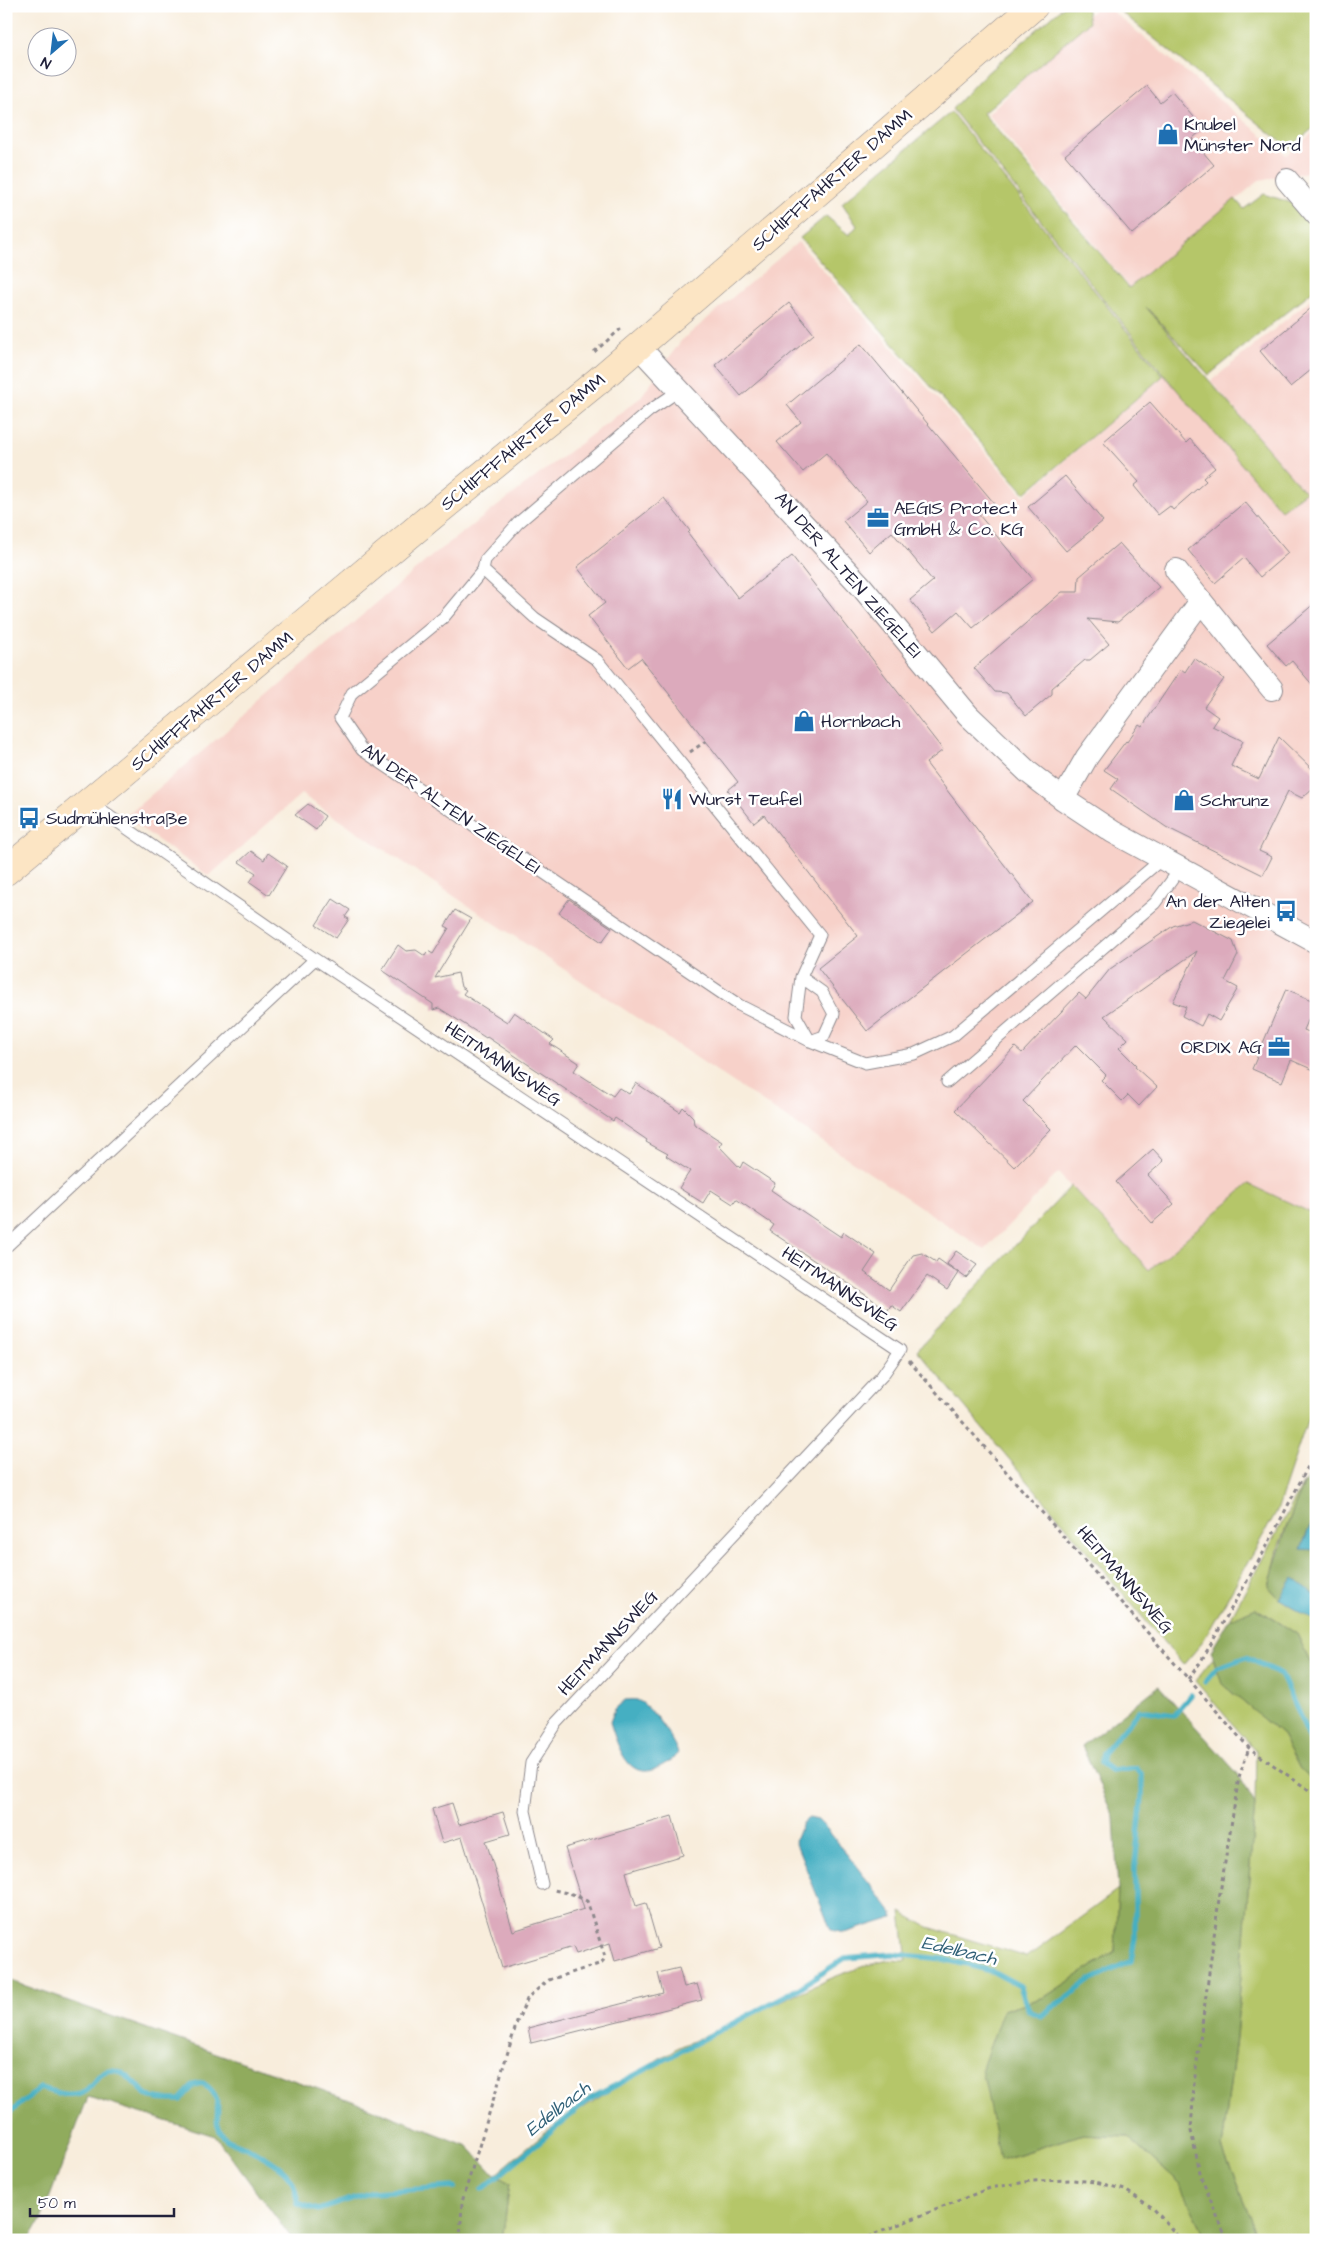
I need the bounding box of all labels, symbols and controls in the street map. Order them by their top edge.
north arrow [28,28,78,78]
text: N [38,52,55,73]
street label: SCHIFFFAHRTER DAMM [746,103,918,257]
place label: Knubel Münster Nord [1184,112,1301,158]
shop icon: Knubel Münster Nord [1155,121,1181,147]
street label: SCHIFFFAHRTER DAMM [435,368,611,516]
street label: AN DER ALTEN ZIEGELEI [769,486,927,664]
place label: AEGIS Protect GmbH & Co. KG [894,496,1024,542]
office icon: AEGIS Protect GmbH & Co. KG [865,505,891,531]
street label: SCHIFFFAHRTER DAMM [125,625,299,777]
shop icon: Hornbach [791,708,817,734]
place label: Hornbach [821,709,901,734]
street label: AN DER ALTEN ZIEGELEI [357,738,545,880]
restaurant icon: Wurst Teufel [659,786,685,812]
place label: Wurst Teufel [689,787,802,812]
shop icon: Schrunz [1171,787,1197,813]
place label: Schrunz [1200,788,1269,813]
bus stop icon: Sudmühlenstraße [16,805,42,831]
place label: Sudmühlenstraße [46,806,188,831]
place label: An der Alten Ziegelei [1166,889,1270,936]
bus stop icon: An der Alten Ziegelei [1273,898,1299,924]
street label: HEITMANNSWEG [440,1016,567,1113]
office icon: ORDIX AG [1266,1034,1292,1060]
place label: ORDIX AG [1181,1035,1263,1060]
street label: HEITMANNSWEG [777,1241,904,1338]
street label: HEITMANNSWEG [1071,1520,1179,1640]
street label: HEITMANNSWEG [552,1584,664,1701]
water label: Edelbach [919,1929,1001,1973]
water label: Edelbach [520,2074,598,2143]
scale bar [30,2186,174,2218]
text: 50 m [38,2193,76,2214]

